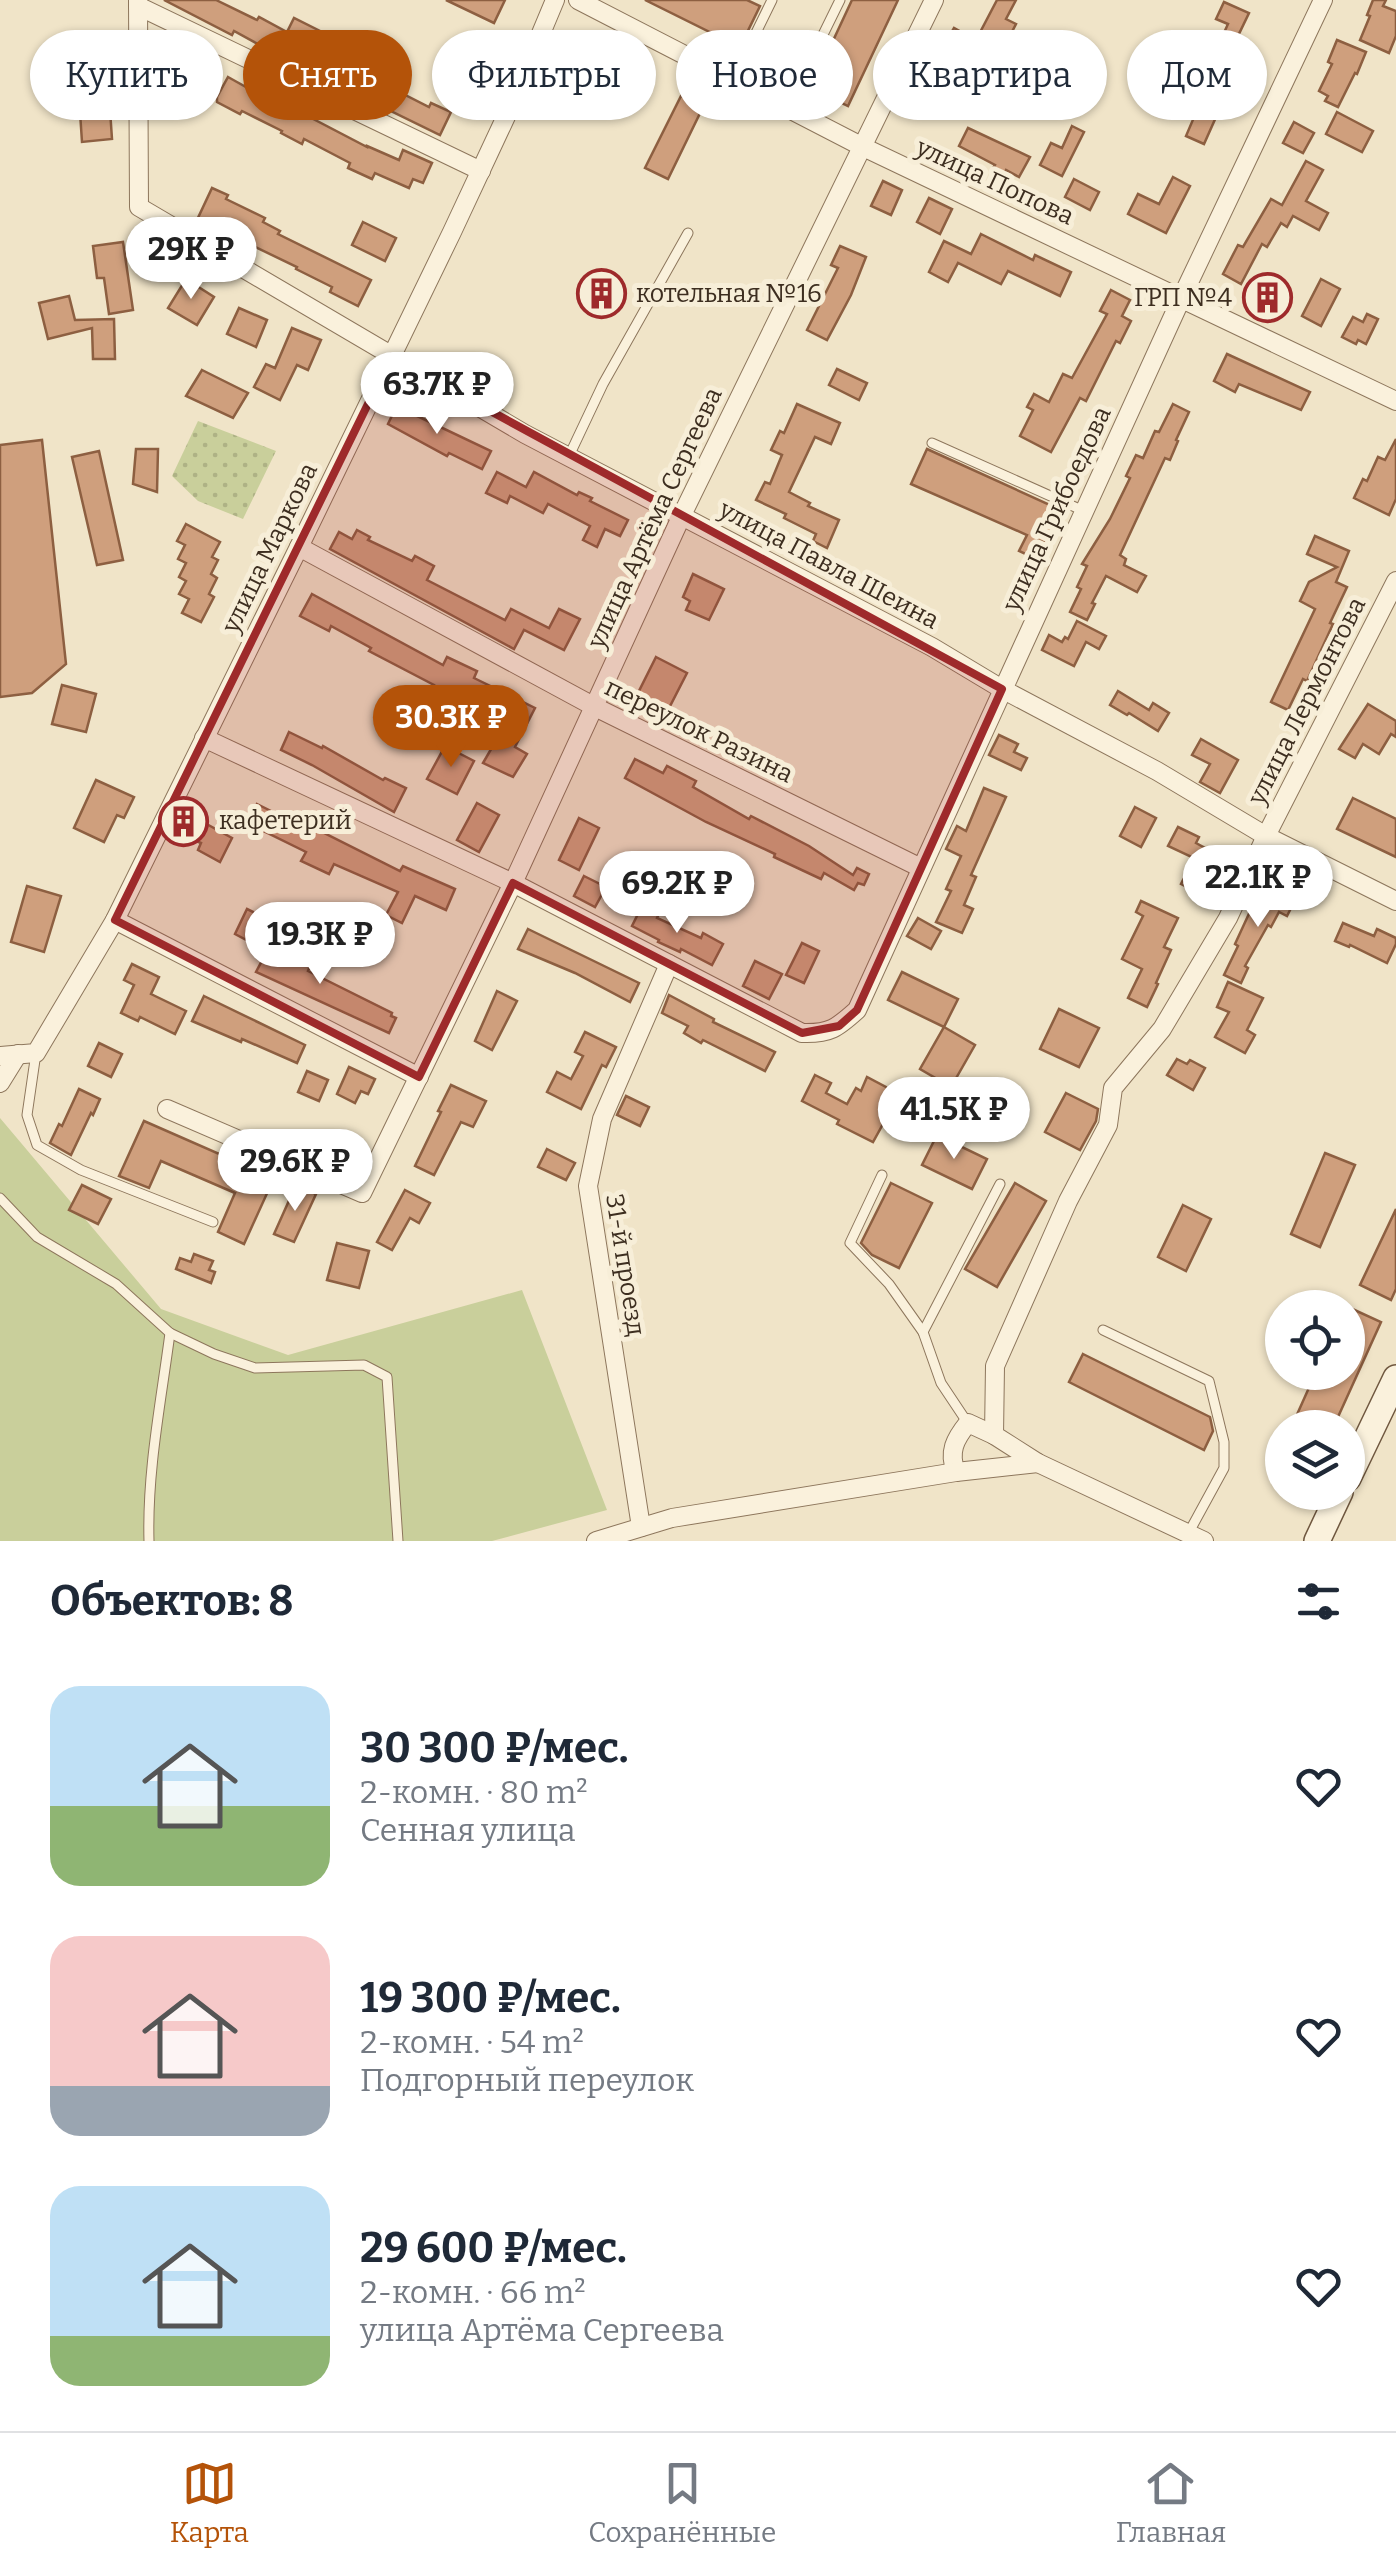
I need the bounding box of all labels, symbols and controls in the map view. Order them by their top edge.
chip: Купить [30,30,223,120]
chip: Снять [243,30,412,120]
chip: Фильтры [432,30,656,120]
chip: Новое [676,30,853,120]
chip: Квартира [873,30,1107,120]
chip: Дом [1127,30,1267,120]
street label: улица Попова [910,132,1079,232]
pin: 29K ₽ [121,217,261,302]
text: 29K ₽ [148,230,234,268]
building icon: котельная №16 [575,268,627,320]
building icon: ГРП №4 [1241,272,1293,324]
place label: котельная №16 [636,279,822,309]
place label: ГРП №4 [1134,283,1232,313]
pin: 63.7K ₽ [345,352,529,437]
text: 63.7K ₽ [383,365,491,403]
street label: улица Артёма Сергеева [581,383,729,654]
street label: улица Грибоедова [996,401,1118,617]
street label: улица Маркова [215,458,324,639]
street label: улица Павла Шеина [713,494,944,636]
street label: улица Лермонтова [1241,592,1372,811]
street label: переулок Разина [600,672,798,790]
pin: 30.3K ₽ [359,685,543,770]
text: 30.3K ₽ [395,698,507,736]
building icon: кафетерий [158,795,210,847]
place label: кафетерий [219,806,352,836]
pin: 22.1K ₽ [1166,845,1350,930]
pin: 69.2K ₽ [585,851,769,936]
text: 22.1K ₽ [1205,858,1311,896]
text: 69.2K ₽ [621,864,733,902]
pin: 19.3K ₽ [228,902,412,987]
text: 19.3K ₽ [267,915,373,953]
pin: 41.5K ₽ [862,1077,1046,1162]
text: 41.5K ₽ [900,1090,1008,1128]
pin: 29.6K ₽ [203,1129,387,1214]
text: 29.6K ₽ [240,1142,350,1180]
street label: 31-й проезд [599,1192,651,1338]
map controls [1265,1290,1365,1510]
button: locate [1265,1290,1365,1390]
button: layers [1265,1410,1365,1510]
icon: filters [1291,1574,1346,1629]
text: Объектов: 8 [50,1576,294,1626]
text: 30 300 ₽/мес. [360,1723,629,1773]
icon: home [130,1726,250,1846]
icon: heart [1291,1759,1346,1814]
text: 2-комн. · 80 m² [360,1773,588,1811]
text: Сенная улица [360,1811,576,1849]
text: 19 300 ₽/мес. [360,1973,621,2023]
icon: home [130,1976,250,2096]
icon: heart [1291,2009,1346,2064]
text: 2-комн. · 54 m² [360,2023,584,2061]
text: Подгорный переулок [360,2061,694,2099]
text: 29 600 ₽/мес. [360,2223,627,2273]
icon: home [130,2226,250,2346]
icon: heart [1291,2259,1346,2314]
text: 2-комн. · 66 m² [360,2273,586,2311]
text: улица Артёма Сергеева [360,2311,724,2349]
tab: Карта [170,2456,249,2549]
tab: Сохранённые [588,2456,776,2549]
tab: Главная [1116,2456,1226,2549]

